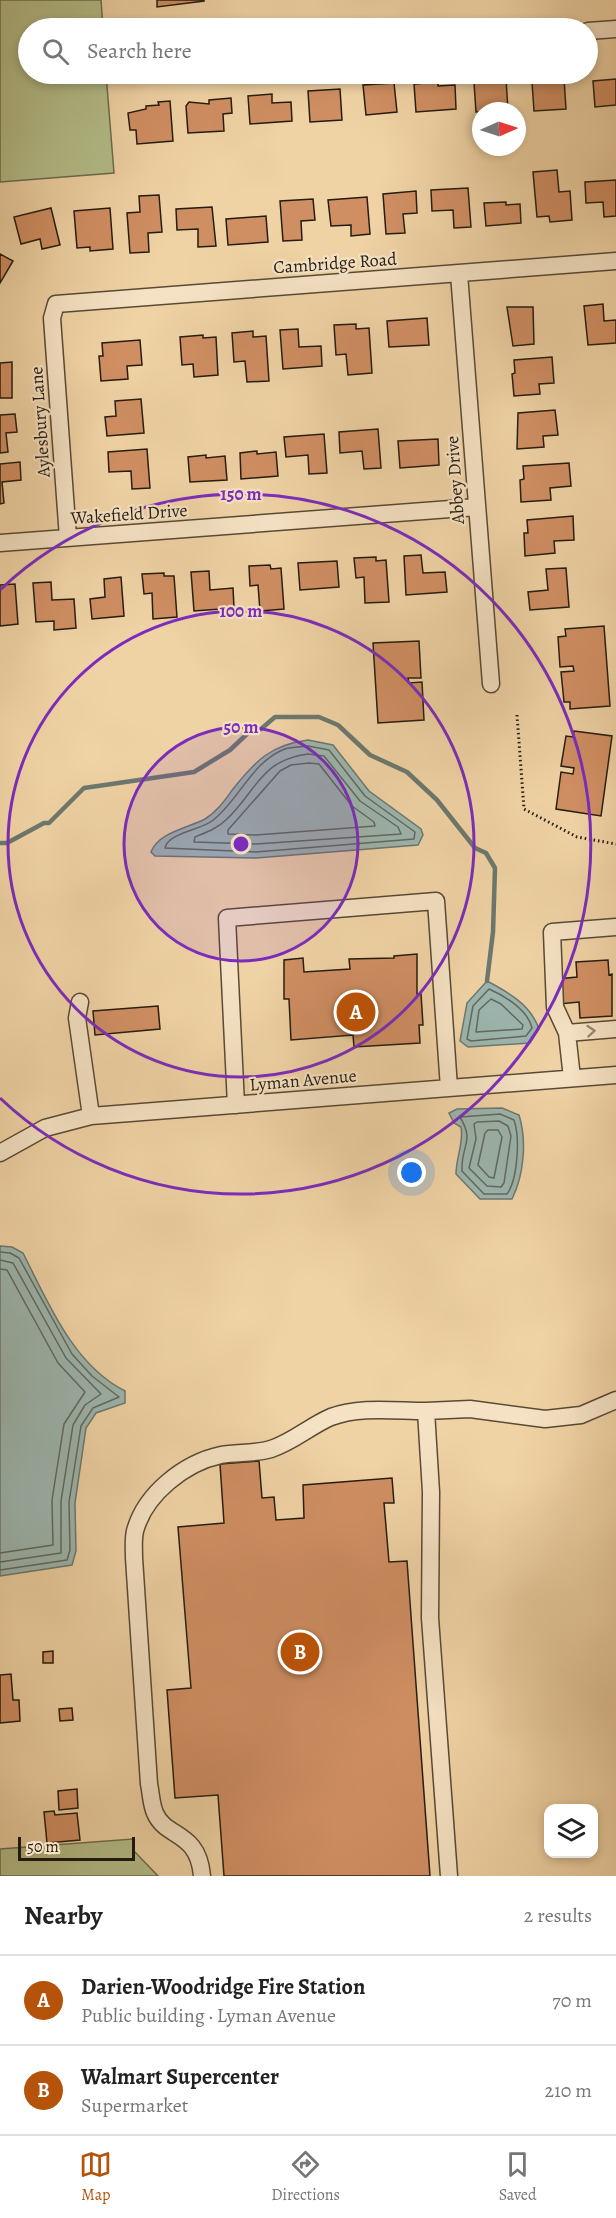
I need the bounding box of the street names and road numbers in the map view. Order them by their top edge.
street label: Cambridge Road [273,247,398,279]
street label: Aylesbury Lane [24,366,56,479]
street label: Abbey Drive [440,435,470,526]
street label: Wakefield Drive [69,498,188,530]
street label: Lyman Avenue [248,1063,358,1097]

